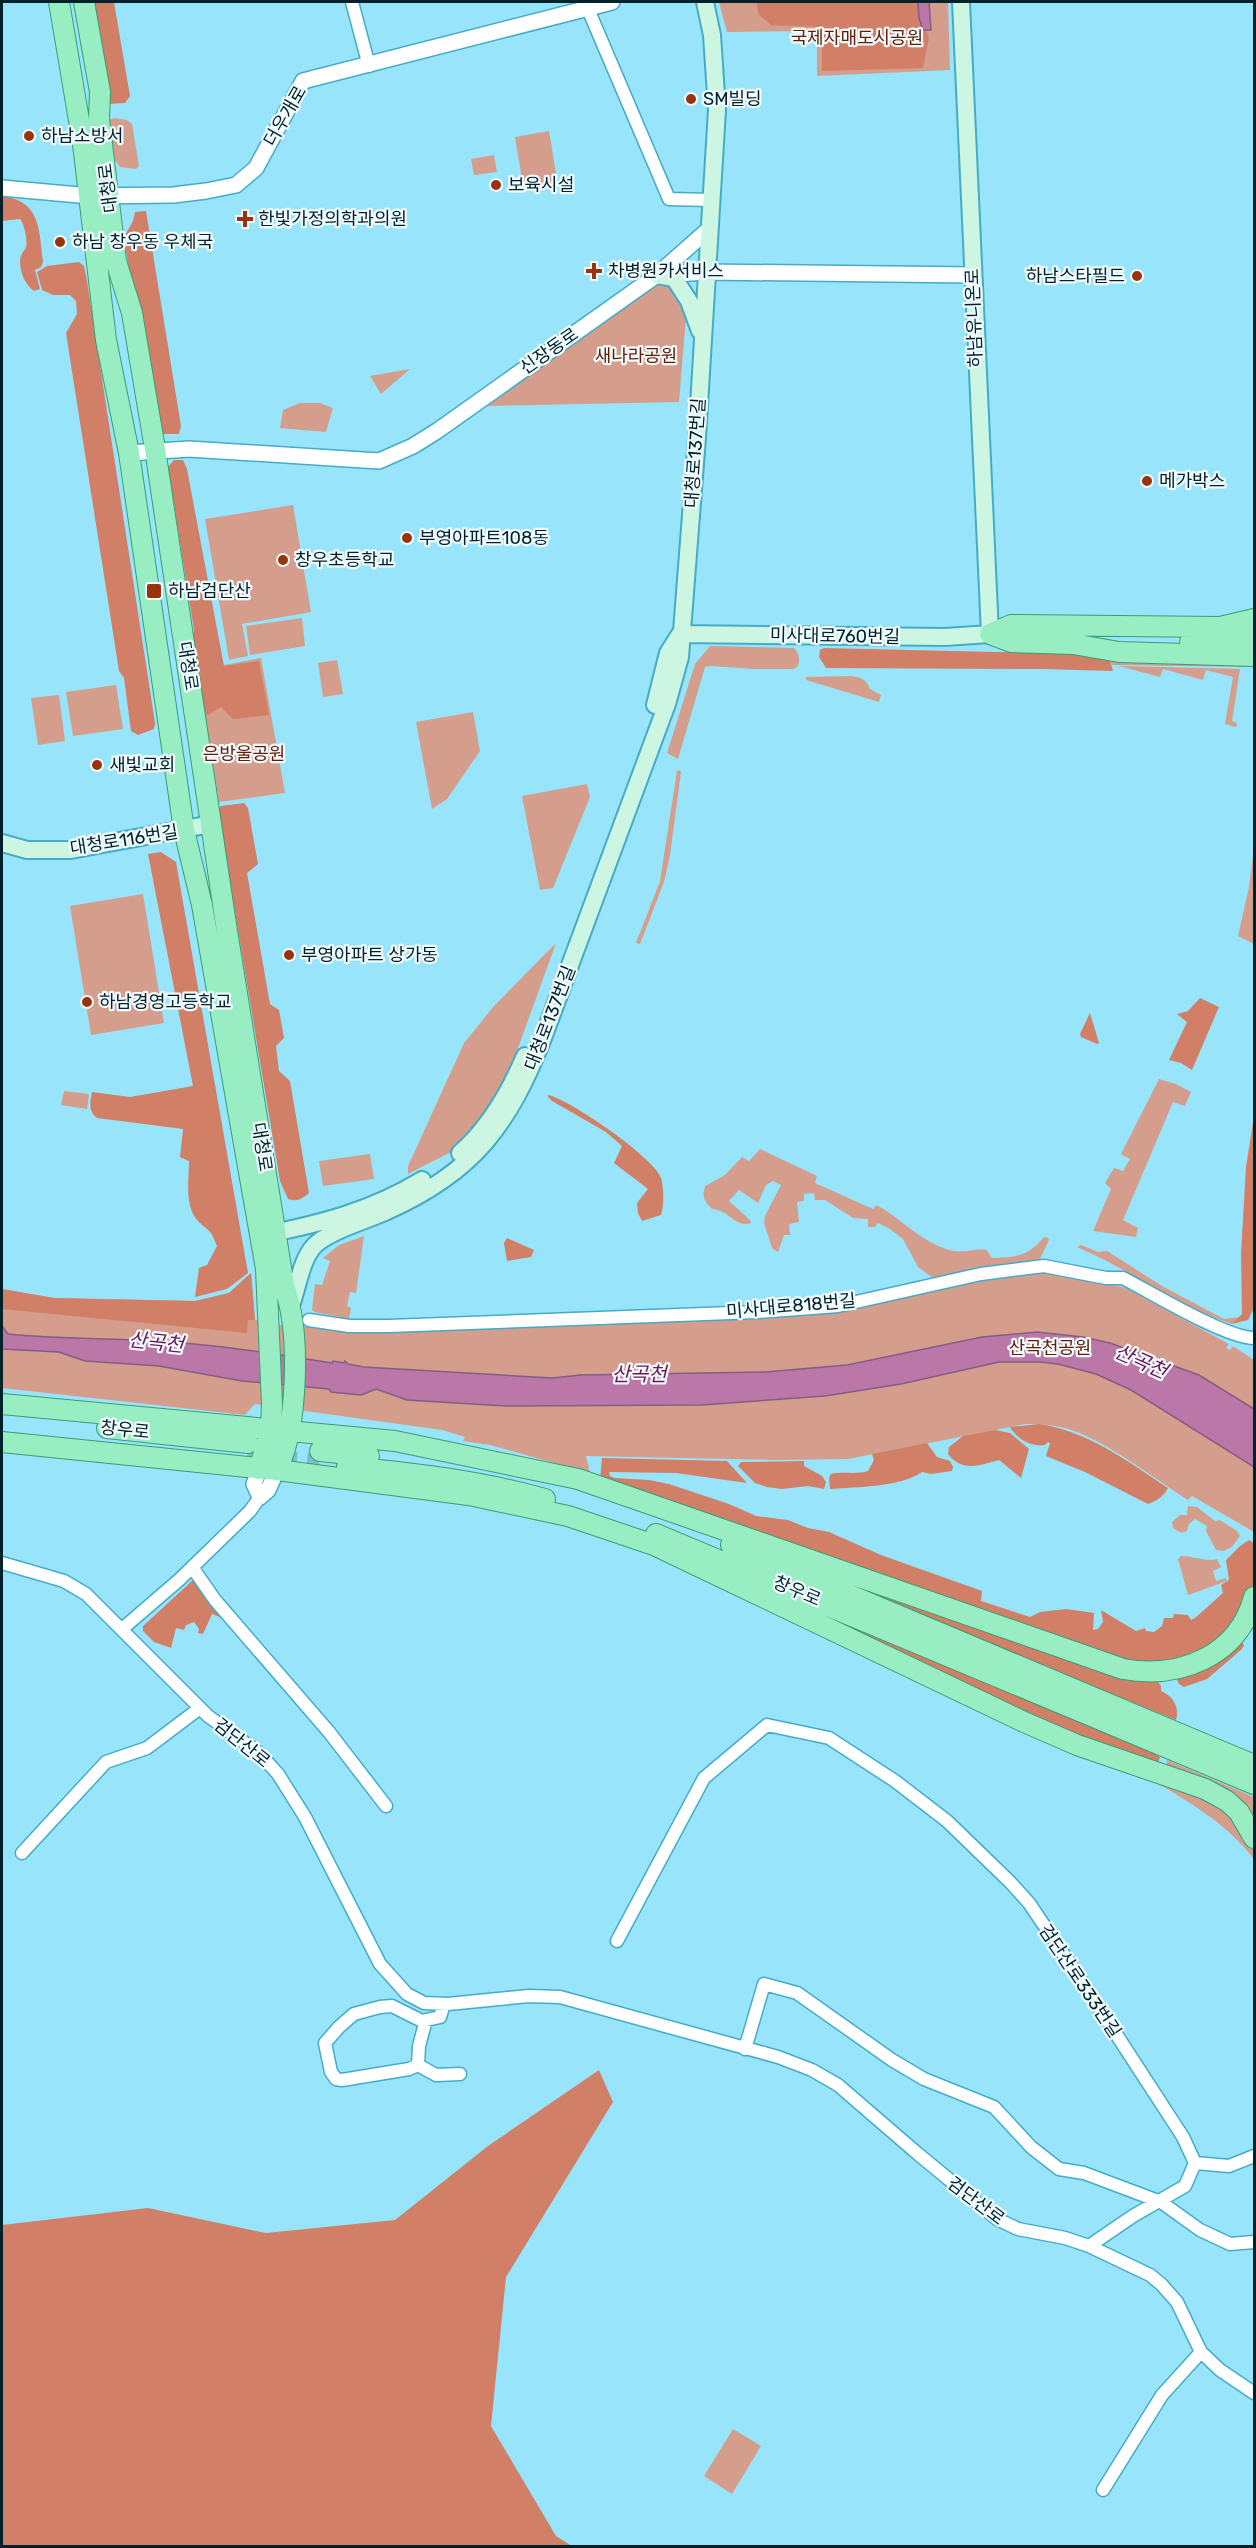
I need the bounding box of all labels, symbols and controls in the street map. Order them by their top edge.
park label: 국제자매도시공원 [791,27,923,49]
street label: 더우개로 [259,82,311,150]
place label: SM빌딩 [703,88,762,110]
marker: SM빌딩 [684,92,698,106]
place label: 하남소방서 [41,125,124,147]
marker: 하남소방서 [22,129,36,143]
street label: 대청로 [94,162,122,214]
place label: 보육시설 [508,174,574,196]
marker: 보육시설 [489,178,503,192]
place label: 한빛가정의학과의원 [258,208,407,230]
marker: 한빛가정의학과의원 [236,210,254,228]
place label: 하남 창우동 우체국 [72,231,213,253]
marker: 하남 창우동 우체국 [53,235,67,249]
place label: 차병원카서비스 [608,260,724,282]
marker: 차병원카서비스 [585,262,603,280]
place label: 하남스타필드 [1026,265,1125,287]
street label: 하남유니온로 [961,268,987,368]
marker: 하남스타필드 [1130,269,1144,283]
street label: 신장동로 [516,323,582,379]
park label: 새나라공원 [595,345,677,367]
street label: 대청로137번길 [680,397,710,509]
place label: 메가박스 [1159,470,1225,492]
marker: 메가박스 [1140,474,1154,488]
place label: 부영아파트108동 [419,527,549,549]
marker: 부영아파트108동 [400,531,414,545]
place label: 창우초등학교 [295,549,394,571]
marker: 창우초등학교 [276,553,290,567]
place label: 하남검단산 [168,580,251,602]
marker: 하남검단산 [145,582,163,600]
street label: 미사대로760번길 [770,624,900,648]
street label: 대청로 [173,640,203,692]
park label: 은방울공원 [203,743,285,765]
place label: 새빛교회 [109,754,175,776]
marker: 새빛교회 [90,758,104,772]
street label: 대청로116번길 [68,821,180,859]
place label: 부영아파트 상가동 [301,944,438,966]
marker: 부영아파트 상가동 [282,948,296,962]
street label: 대청로137번길 [520,962,580,1074]
place label: 하남경영고등학교 [99,991,231,1013]
marker: 하남경영고등학교 [80,995,94,1009]
street label: 대청로 [247,1121,277,1173]
street label: 미사대로818번길 [725,1289,857,1323]
water label: 산곡천 [127,1327,187,1357]
park label: 산곡천공원 [1009,1337,1091,1359]
water label: 산곡천 [1111,1339,1173,1384]
water label: 산곡천 [611,1362,669,1386]
street label: 창우로 [99,1416,151,1444]
street label: 창우로 [770,1571,824,1611]
street label: 검단산로 [209,1714,275,1772]
street label: 검단산로333번길 [1034,1920,1126,2042]
street label: 검단산로 [943,2172,1009,2230]

